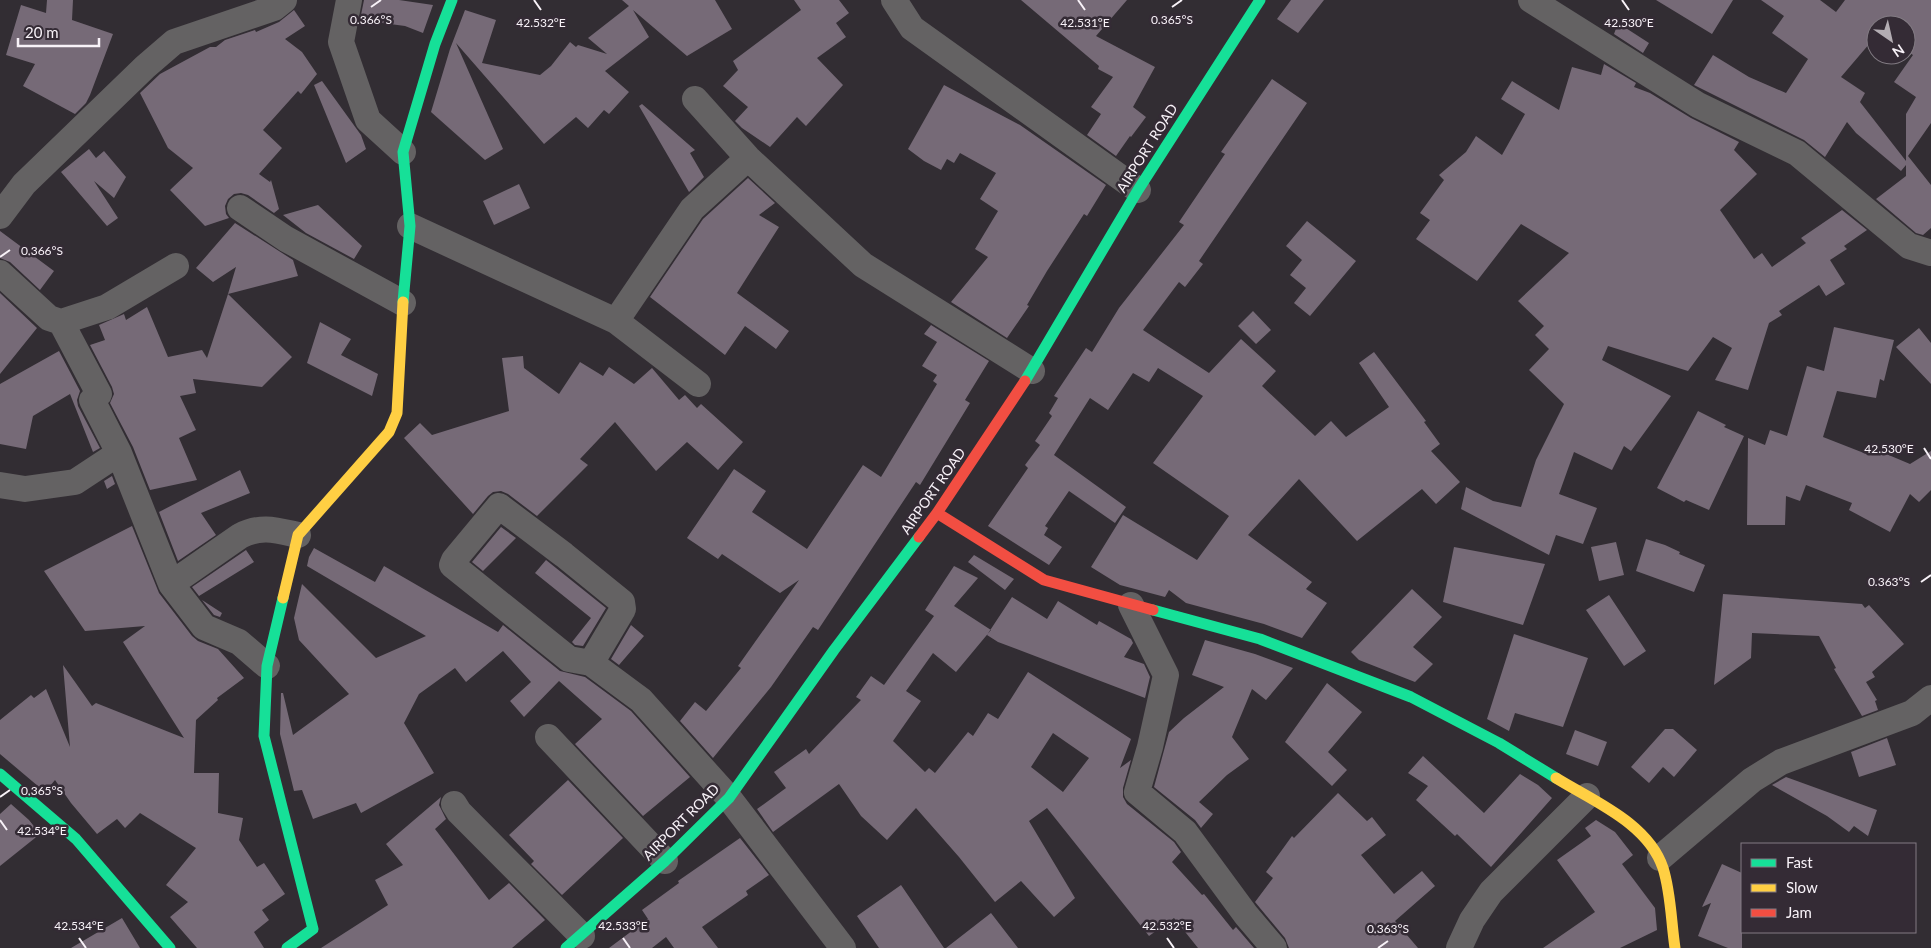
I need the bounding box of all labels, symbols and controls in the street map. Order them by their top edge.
text: 0.366°S [350,12,392,27]
text: 0.365°S [1151,12,1193,27]
scale bar [18,15,99,47]
text: 42.532°E [516,15,566,30]
text: 42.531°E [1060,15,1110,30]
text: 42.530°E [1604,15,1654,30]
north arrow [1866,15,1916,65]
text: 20 m [25,23,59,41]
text: N [1889,41,1908,61]
street label: AIRPORT ROAD [1112,100,1181,195]
text: 0.366°S [21,243,63,258]
text: 42.530°E [1864,441,1914,456]
street label: AIRPORT ROAD [897,444,969,537]
text: 0.363°S [1868,574,1910,589]
street label: AIRPORT ROAD [639,780,723,864]
text: 0.365°S [21,783,63,798]
text: 42.534°E [17,823,67,838]
legend [1741,843,1916,933]
text: Fast [1786,853,1813,871]
text: Slow [1786,878,1818,896]
text: Jam [1786,903,1812,921]
text: 42.534°E [54,918,104,933]
text: 42.533°E [598,918,648,933]
text: 42.532°E [1142,918,1192,933]
text: 0.363°S [1367,921,1409,936]

